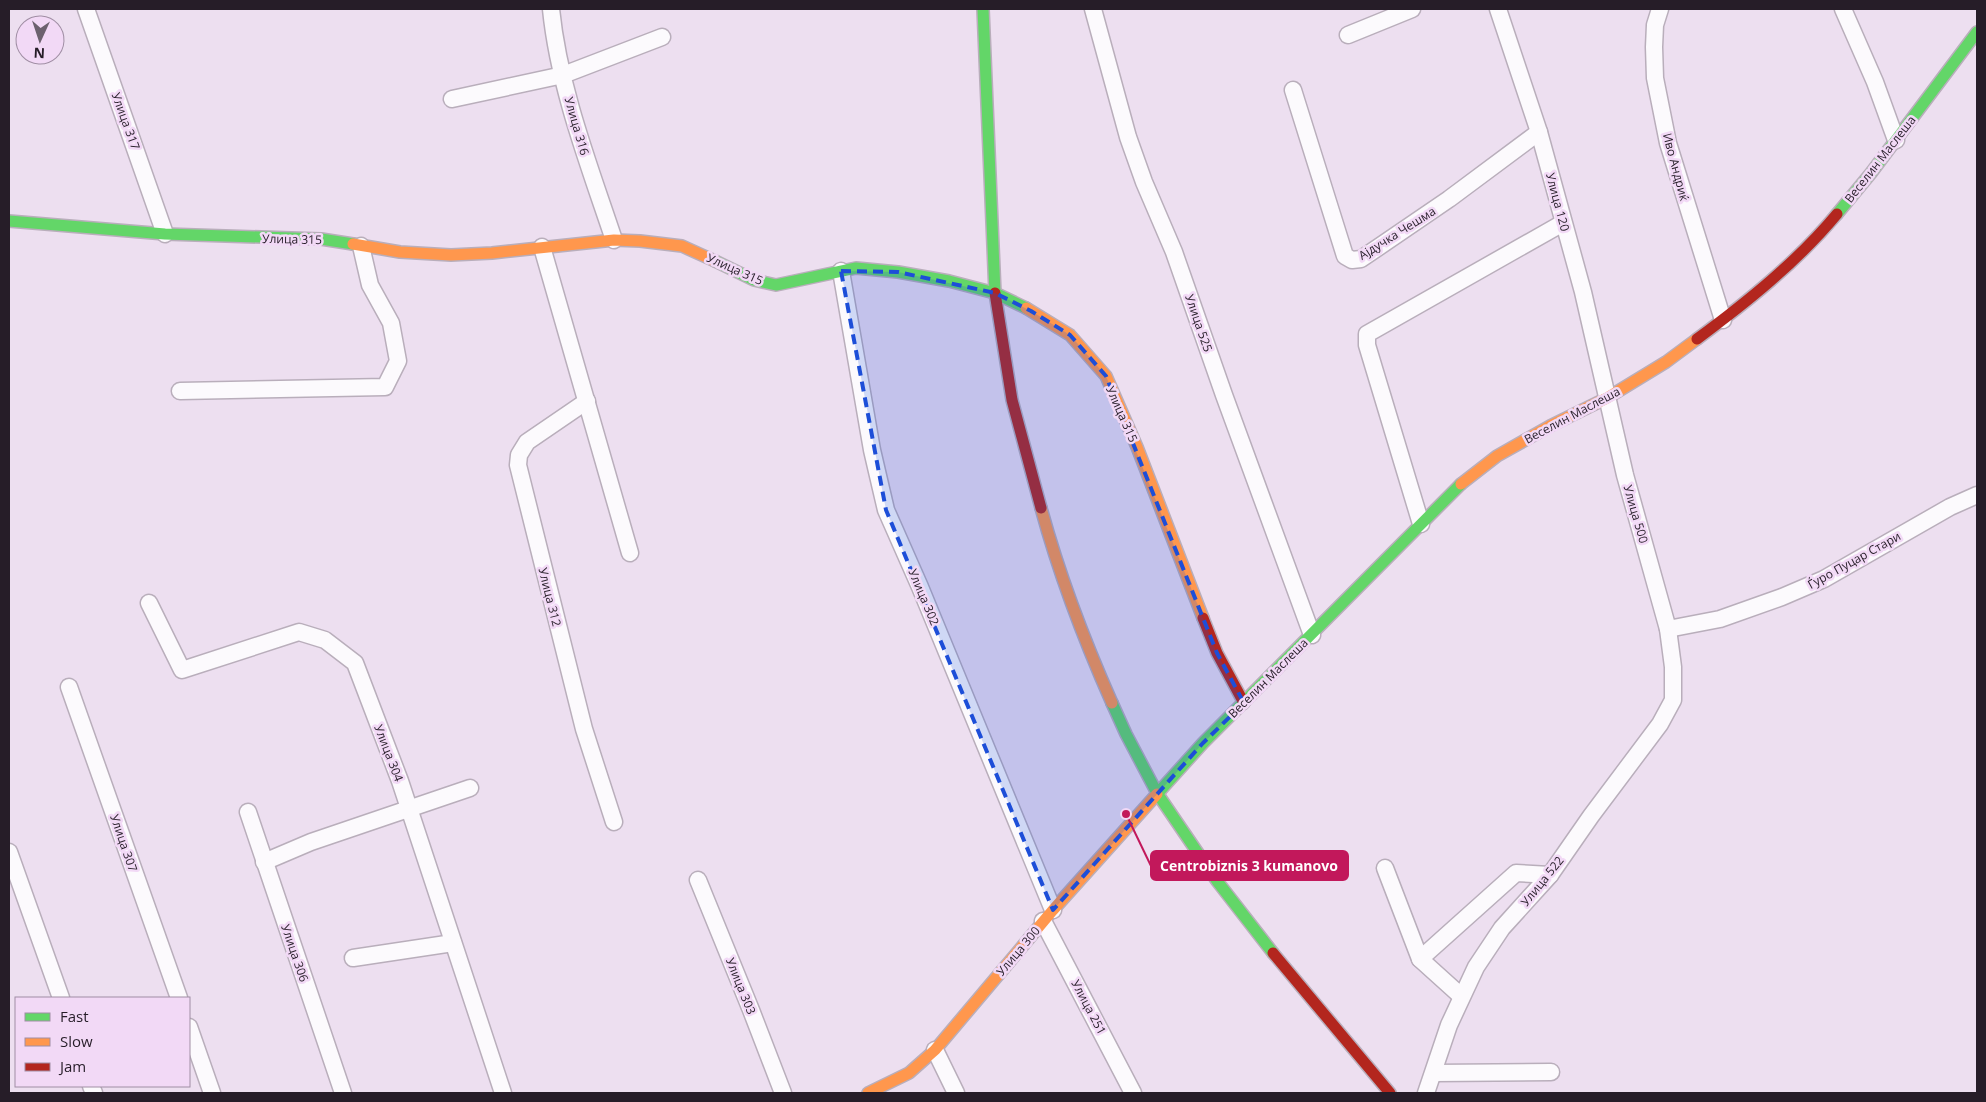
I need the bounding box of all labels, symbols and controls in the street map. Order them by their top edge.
north arrow [15,15,65,65]
text: N [33,44,45,63]
street label: Улица 317 [108,90,144,152]
street label: Улица 316 [561,95,593,157]
street label: Веселин Маслеша [1841,112,1919,206]
street label: Иво Андриќ [1659,131,1693,204]
street label: Улица 120 [1542,171,1574,233]
street label: Ајдучка Чешма [1355,202,1439,264]
street label: Улица 315 [262,230,322,248]
street label: Улица 315 [704,249,766,289]
street label: Улица 525 [1181,292,1217,354]
street label: Улица 315 [1102,383,1142,445]
street label: Веселин Маслеша [1521,383,1623,447]
street label: Улица 500 [1620,483,1652,545]
street label: Ѓуро Пуцар Стари [1804,527,1904,593]
street label: Улица 312 [535,566,566,628]
street label: Улица 302 [904,566,944,628]
street label: Веселин Маслеша [1224,634,1312,722]
street label: Улица 304 [370,722,408,784]
street label: Улица 307 [106,812,142,874]
callout: Centrobiznis 3 kumanovo [1151,851,1348,880]
street label: Улица 522 [1517,852,1568,910]
text: Centrobiznis 3 kumanovo [1160,856,1338,875]
street label: Улица 306 [277,922,313,984]
street label: Улица 300 [992,923,1044,979]
street label: Улица 303 [722,955,760,1017]
street label: Улица 251 [1067,977,1111,1037]
legend [15,997,190,1087]
text: Fast [60,1006,89,1026]
text: Slow [60,1031,93,1051]
text: Jam [58,1056,86,1076]

